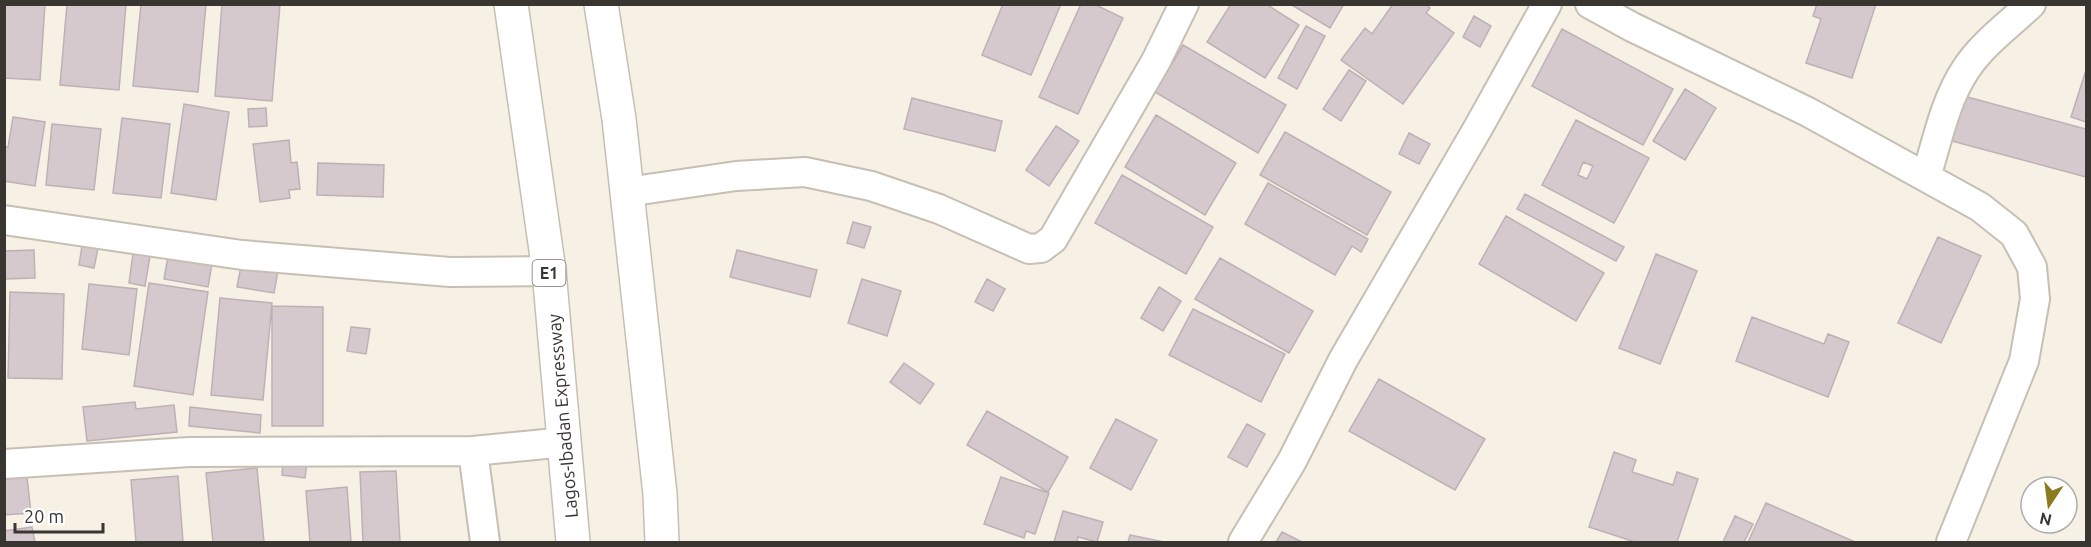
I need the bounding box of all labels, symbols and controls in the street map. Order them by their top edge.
road number: E1 [532,260,566,286]
street label: Lagos-Ibadan Expressway [543,313,581,519]
north arrow [2019,475,2079,535]
scale bar [15,496,104,534]
text: 20 m [24,506,64,526]
text: N [2038,510,2053,530]

